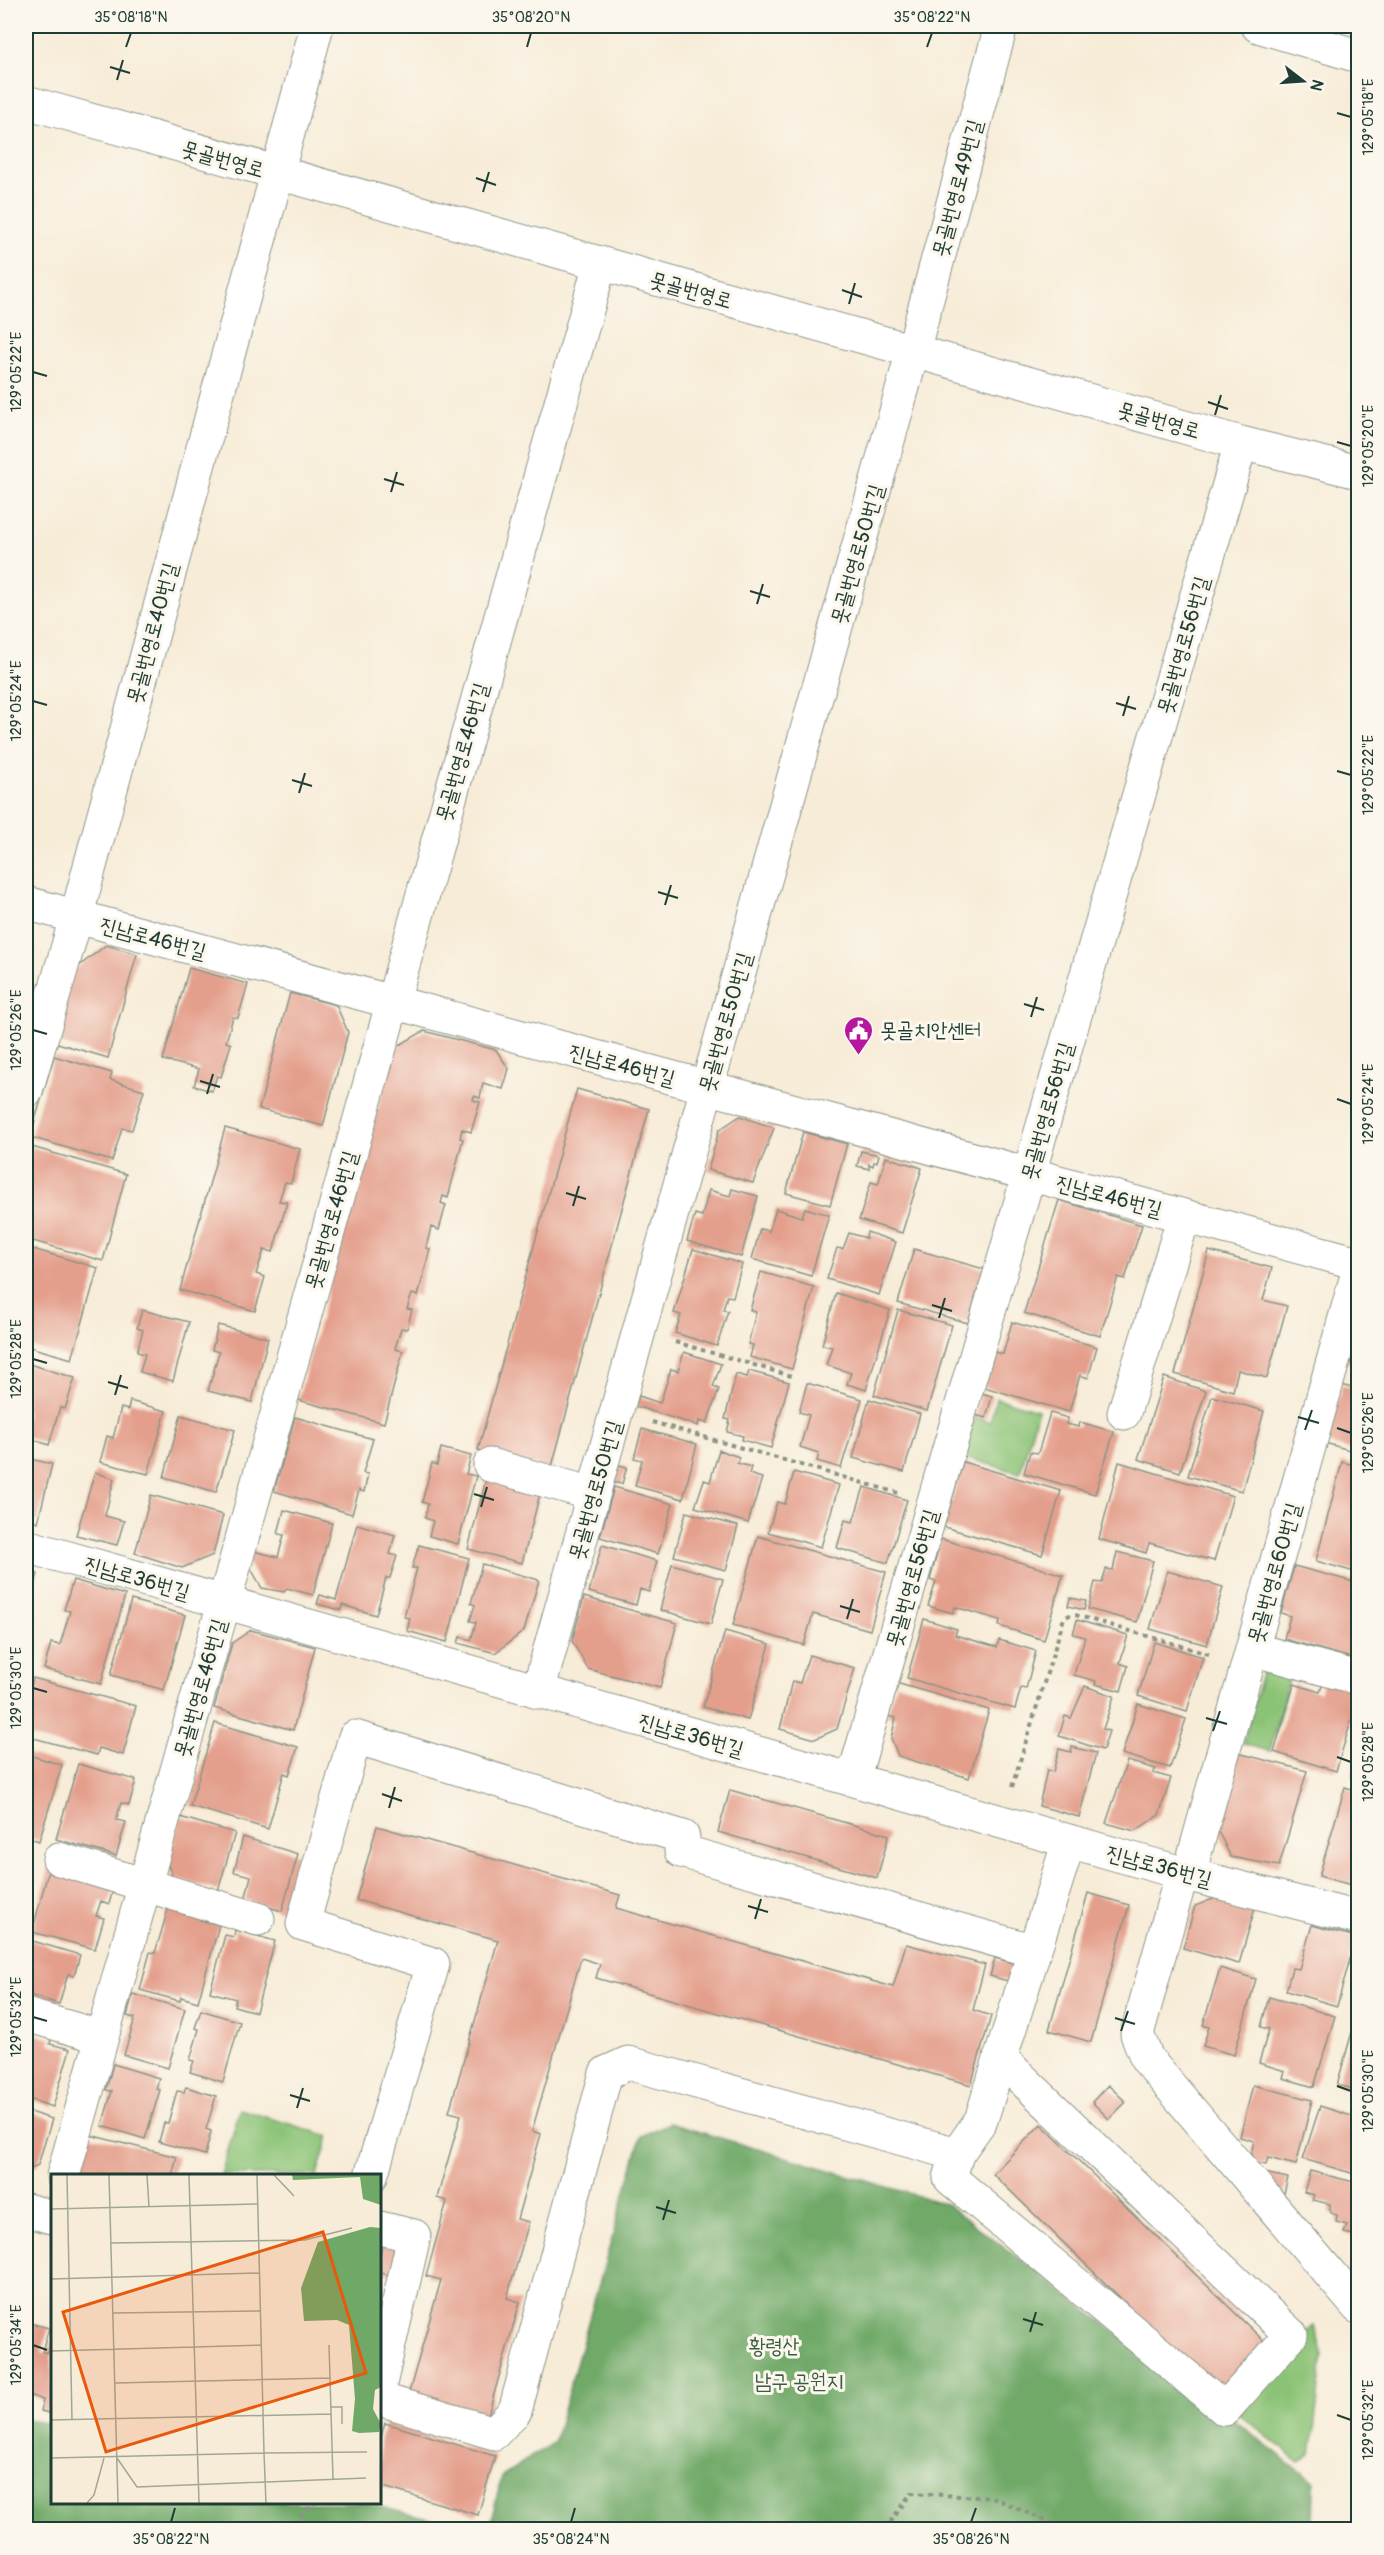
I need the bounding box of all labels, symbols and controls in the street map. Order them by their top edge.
text: 35°08'18"N [94,8,168,27]
text: 35°08'20"N [492,8,570,27]
text: 35°08'22"N [894,8,970,27]
north arrow [1273,51,1333,111]
text: N [1305,77,1328,93]
text: 129°05'18"E [1359,78,1378,156]
street label: 못골번영로49번길 [926,116,989,260]
street label: 못골번영로 [179,135,267,184]
street label: 못골번영로 [647,266,735,315]
text: 129°05'22"E [7,332,26,412]
street label: 못골번영로 [1115,396,1203,445]
text: 129°05'20"E [1359,405,1378,487]
street label: 못골번영로50번길 [825,481,890,627]
street label: 못골번영로40번길 [121,560,184,707]
street label: 못골번영로56번길 [1151,573,1216,717]
text: 129°05'24"E [7,660,26,741]
street label: 못골번영로46번길 [430,680,495,824]
text: 129°05'22"E [1359,735,1378,815]
street label: 진남로46번길 [97,911,209,966]
street label: 못골번영로50번길 [693,949,758,1095]
text: 129°05'26"E [7,989,26,1070]
public building icon: 못골치안센터 [843,1014,875,1056]
place label: 못골치안센터 [880,1017,981,1044]
street label: 진남로46번길 [566,1038,678,1093]
street label: 못골번영로56번길 [1015,1039,1080,1183]
text: 129°05'24"E [1359,1063,1378,1144]
street label: 못골번영로46번길 [299,1148,364,1292]
street label: 진남로46번길 [1053,1169,1165,1224]
text: 129°05'28"E [7,1319,26,1399]
text: 129°05'26"E [1359,1392,1378,1473]
street label: 못골번영로50번길 [563,1417,628,1563]
street label: 못골번영로60번길 [1242,1500,1307,1646]
street label: 못골번영로56번길 [880,1506,945,1650]
street label: 진남로36번길 [81,1551,193,1606]
street label: 못골번영로46번길 [168,1616,233,1760]
text: 129°05'30"E [7,1647,26,1729]
street label: 진남로36번길 [635,1708,747,1763]
text: 129°05'28"E [1359,1722,1378,1802]
street label: 진남로36번길 [1103,1839,1215,1894]
text: 129°05'32"E [7,1977,26,2057]
text: 129°05'30"E [1359,2050,1378,2132]
inset map [51,2174,381,2504]
text: 129°05'34"E [7,2304,26,2385]
park label: 황령산 [749,2333,799,2360]
park label: 남구 공원지 [754,2368,844,2395]
text: 129°05'32"E [1359,2380,1378,2460]
text: 35°08'22"N [133,2530,209,2549]
text: 35°08'24"N [532,2530,610,2549]
text: 35°08'26"N [932,2530,1010,2549]

